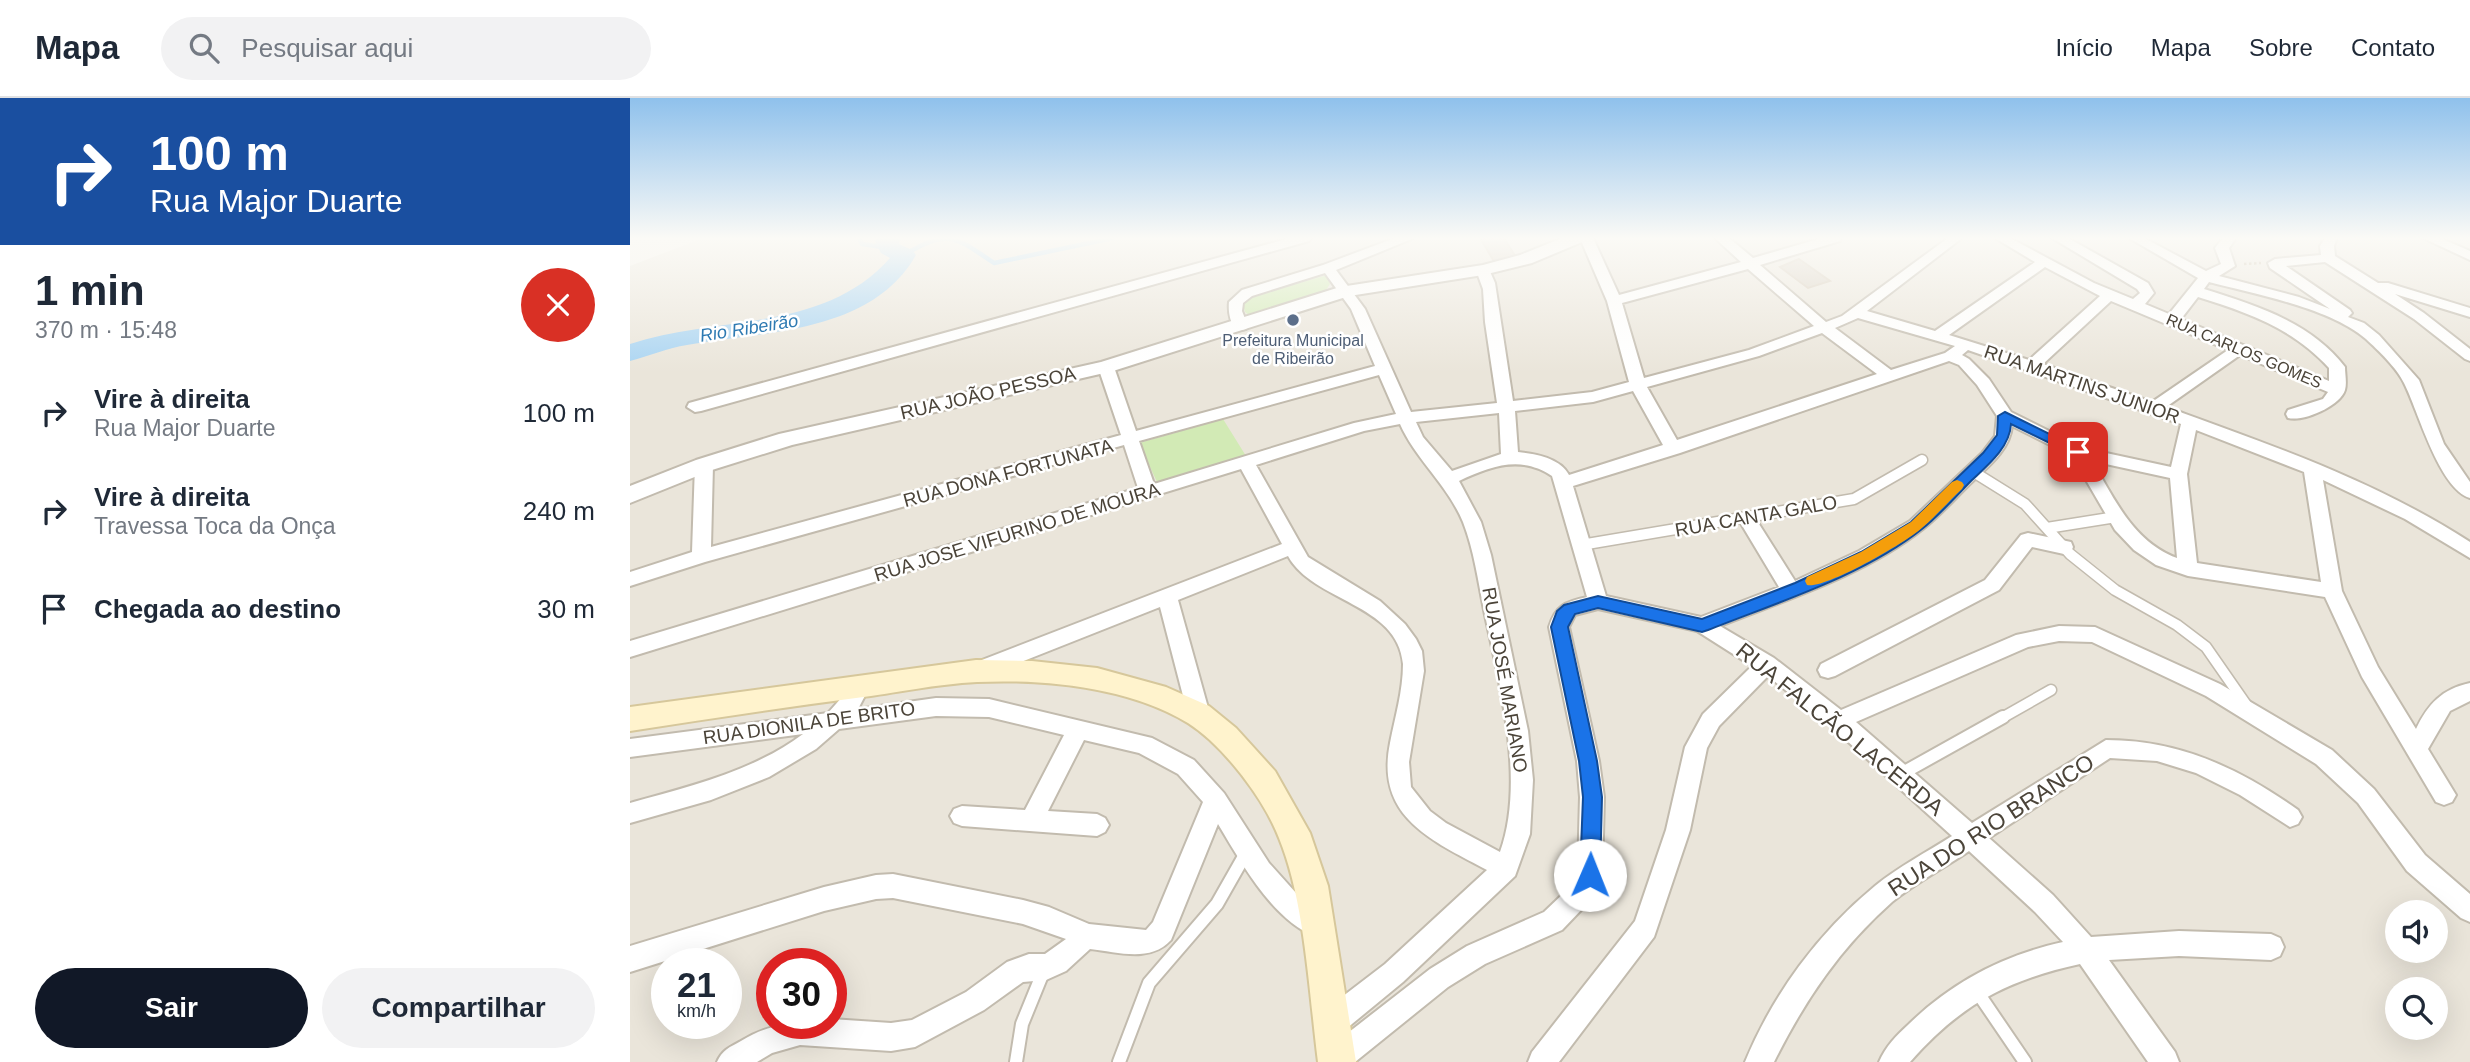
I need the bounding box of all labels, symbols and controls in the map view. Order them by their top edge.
search box [161,17,651,80]
text: Mapa [35,29,119,66]
icon: search [185,29,223,67]
text: Pesquisar aqui [241,33,413,63]
text: Início [2055,34,2113,61]
text: Mapa [2151,34,2211,61]
text: Sobre [2249,34,2313,61]
text: Contato [2351,34,2435,61]
icon: right [35,126,126,217]
text: 100 m [150,126,289,180]
text: Rua Major Duarte [150,183,403,219]
text: 1 min [35,267,145,314]
button: close [521,268,595,342]
water label: Rio Ribeirão [699,310,799,346]
street label: RUA CARLOS GOMES [2164,311,2324,391]
marker: Prefeitura Municipal de Ribeirão [1285,312,1301,328]
text: 370 m · 15:48 [35,317,177,343]
place label: Prefeitura Municipal de Ribeirão [1222,332,1364,367]
street label: RUA MARTINS JUNIOR [1981,341,2183,427]
street label: RUA JOÃO PESSOA [898,363,1078,423]
text: Vire à direita [94,384,250,414]
icon: right [35,394,73,432]
text: 100 m [523,398,595,428]
text: Rua Major Duarte [94,415,276,441]
pin [2048,422,2108,482]
icon: arrive [2059,433,2097,471]
street label: RUA DONA FORTUNATA [901,435,1116,511]
street label: RUA JOSE VIFURINO DE MOURA [872,478,1163,586]
text: Vire à direita [94,482,250,512]
street label: RUA CANTA GALO [1673,491,1839,541]
icon: right [35,492,73,530]
text: 240 m [523,496,595,526]
text: Travessa Toca da Onça [94,513,336,539]
street label: RUA JOSÉ MARIANO [1478,586,1532,774]
icon: arrive [35,590,73,628]
text: Chegada ao destino [94,594,341,624]
text: 30 m [537,594,595,624]
street label: RUA FALCÃO LACERDA [1731,637,1950,821]
street label: RUA DIONILA DE BRITO [702,698,916,748]
street label: RUA DO RIO BRANCO [1883,749,2099,901]
position arrow [1553,838,1627,912]
map controls [2385,900,2448,1040]
button: sound [2385,900,2448,963]
speed limit sign: 30 [756,948,847,1039]
text: 21 [677,965,716,1004]
button: Sair [35,968,308,1048]
button: Compartilhar [322,968,595,1048]
button: search [2385,977,2448,1040]
text: km/h [677,1001,716,1021]

